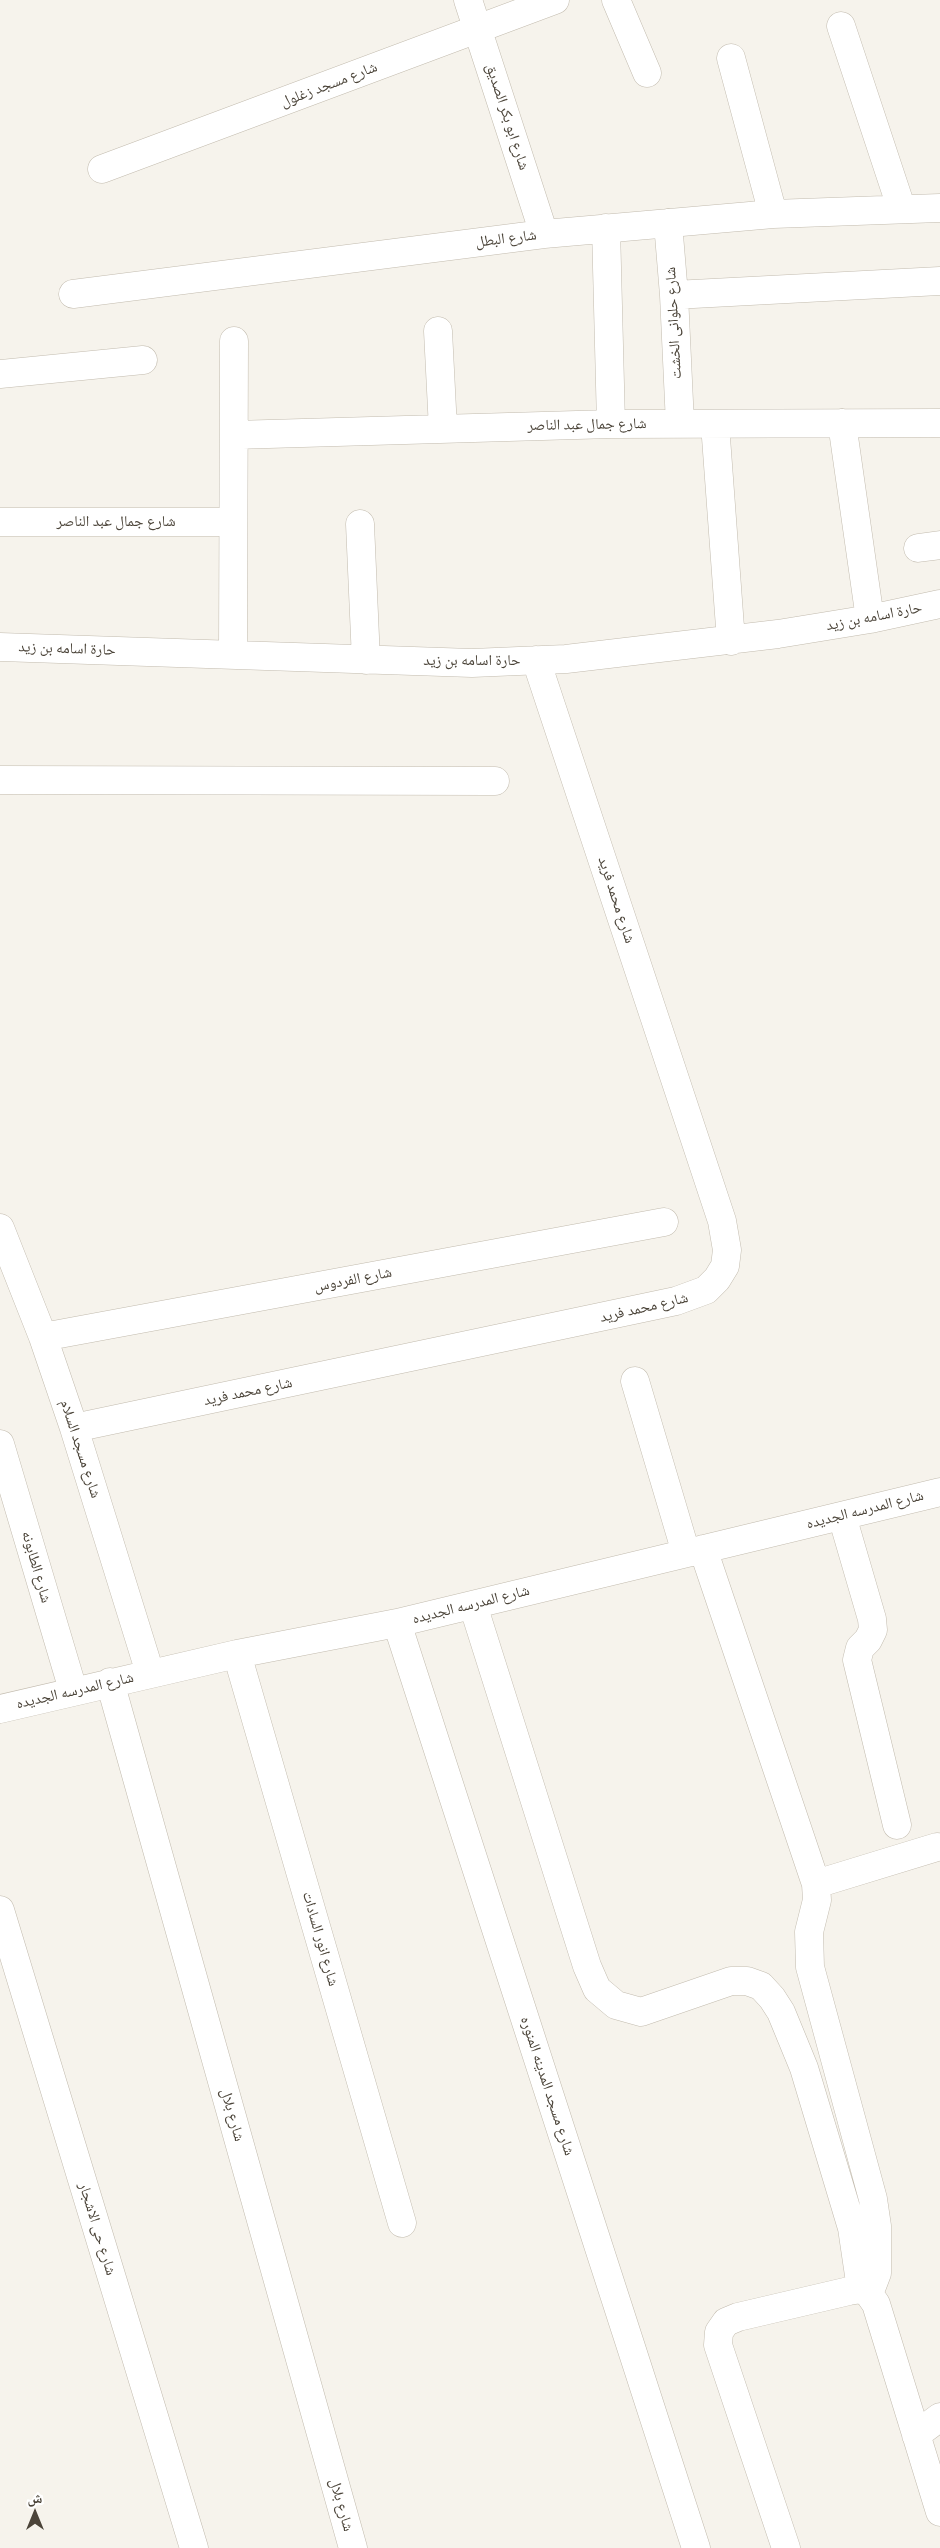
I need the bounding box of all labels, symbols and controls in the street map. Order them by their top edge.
street label: شارع مسجد زغلول [278,58,380,112]
street label: شارع ابو بكر الصديق [481,61,533,173]
street label: شارع البطل [474,226,538,252]
street label: شارع حلوانى الخشت [662,266,686,380]
street label: شارع جمال عبد الناصر [527,415,647,435]
street label: شارع جمال عبد الناصر [56,513,176,531]
street label: حارة اسامه بن زيد [825,599,923,635]
street label: حارة اسامه بن زيد [18,638,116,660]
street label: حارة اسامه بن زيد [423,652,521,670]
street label: شارع محمد فريد [594,854,638,946]
street label: شارع الفردوس [313,1264,393,1296]
street label: شارع محمد فريد [598,1289,690,1327]
street label: شارع محمد فريد [202,1374,294,1410]
street label: شارع مسجد السلام [56,1398,104,1500]
street label: شارع المدرسه الجديده [805,1487,925,1533]
street label: شارع الطابونه [17,1529,55,1605]
street label: شارع المدرسه الجديده [411,1582,531,1628]
street label: شارع المدرسه الجديده [14,1669,136,1713]
street label: شارع انور السادات [298,1890,342,1988]
street label: شارع مسجد المدينه المنوره [516,2014,578,2158]
street label: شارع بلال [216,2087,248,2143]
street label: شارع حى الاشجار [74,2180,120,2278]
street label: شارع بلال [325,2477,357,2533]
north arrow [10,2488,60,2538]
text: ش [28,2489,42,2507]

